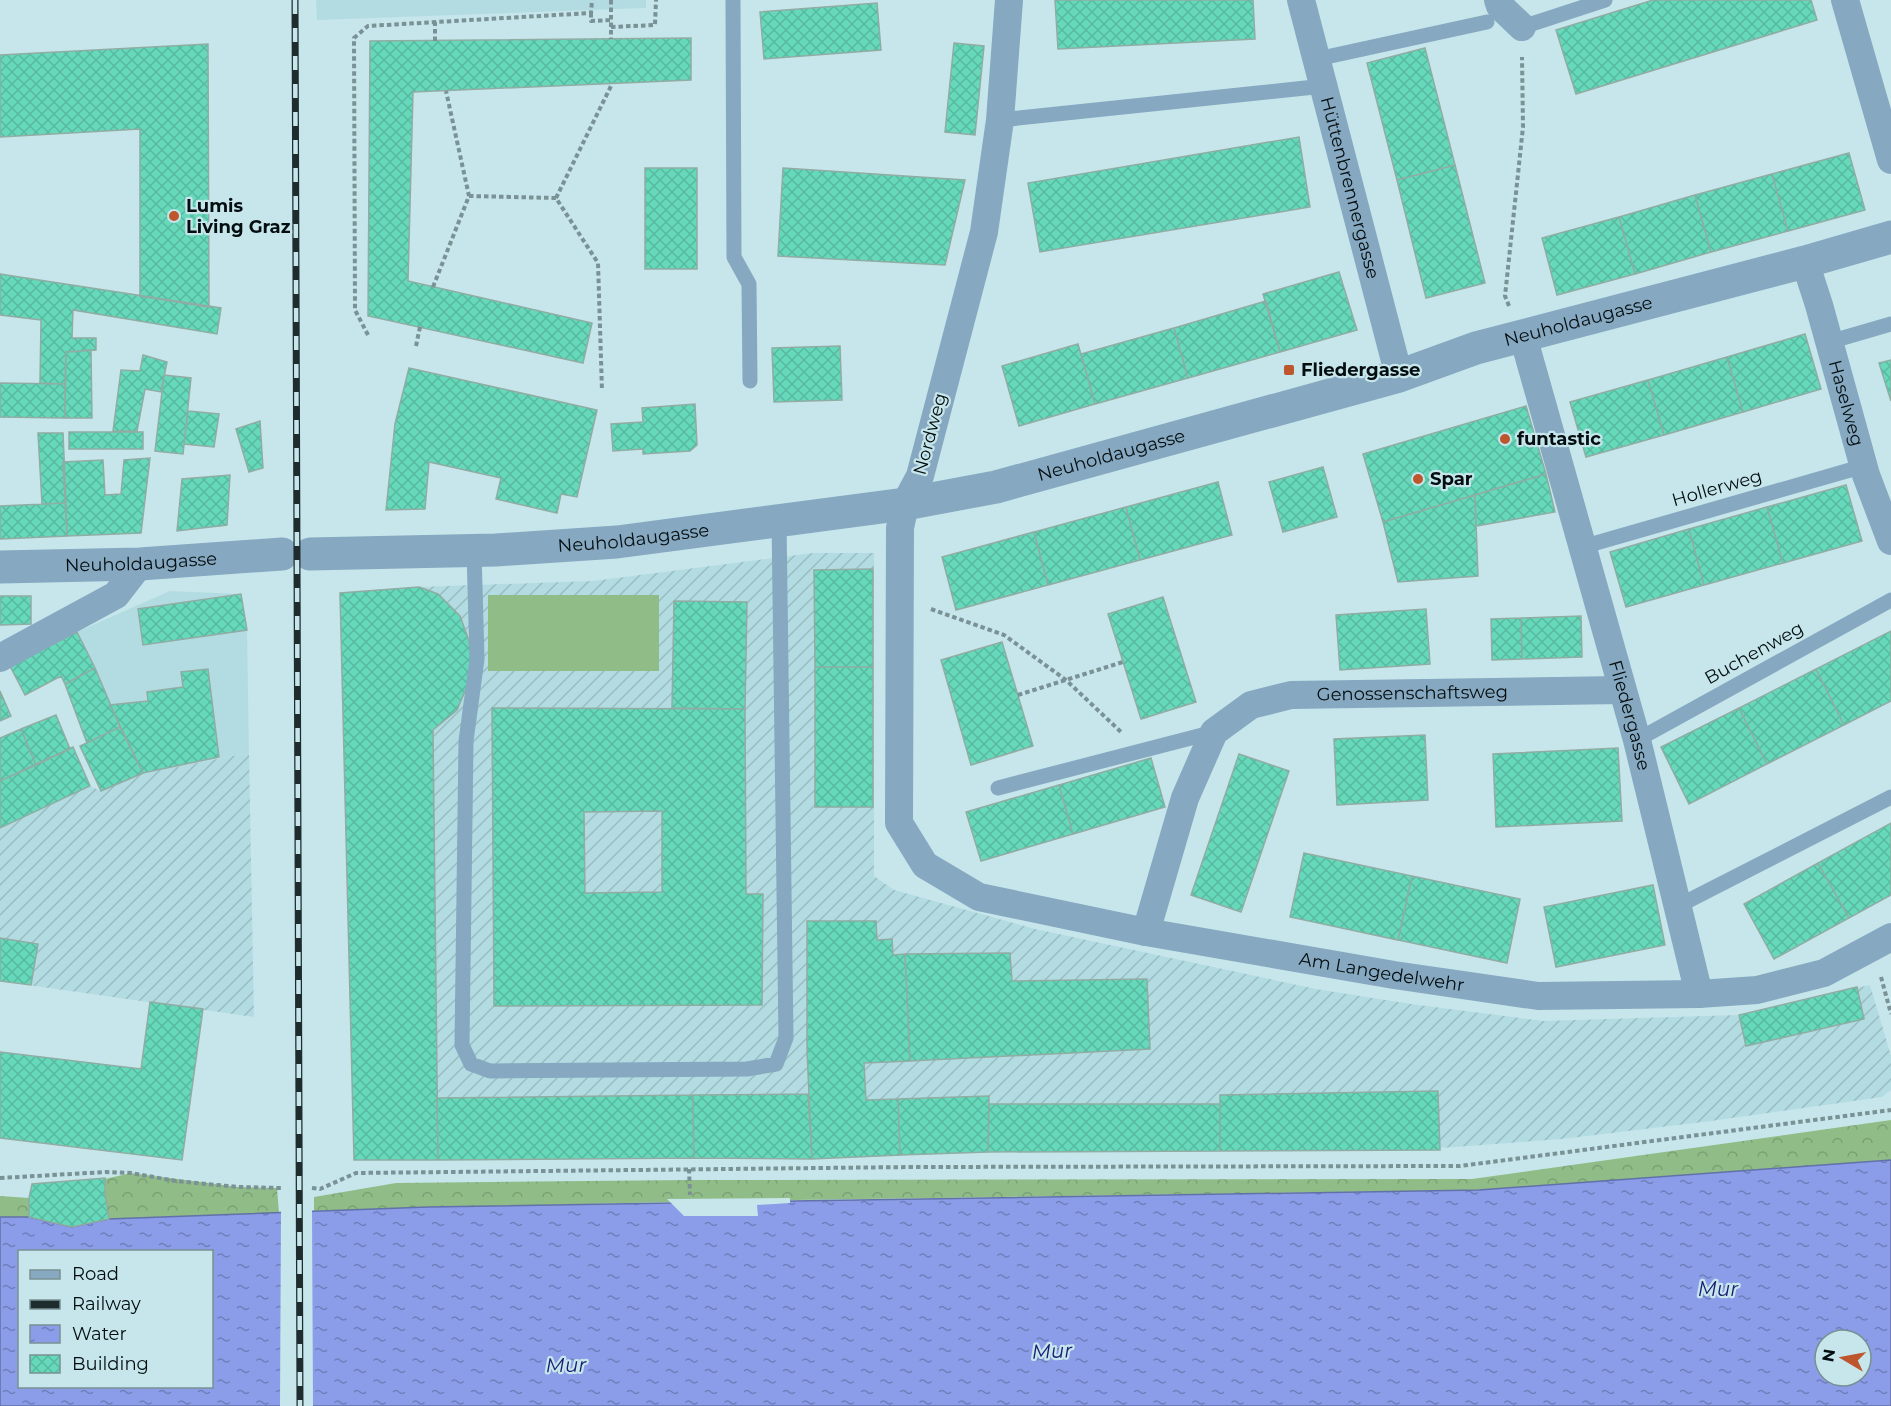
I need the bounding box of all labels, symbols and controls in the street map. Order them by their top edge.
street label: Hüttenbrennergasse [1316,94,1384,281]
place label: Lumis Living Graz [186,195,291,238]
marker: Lumis Living Graz [167,209,181,223]
street label: Neuholdaugasse [1502,291,1655,351]
street label: Haselweg [1824,357,1869,449]
place label: Fliedergasse [1301,359,1420,381]
marker: Fliedergasse [1282,363,1296,377]
street label: Nordweg [909,391,951,477]
street label: Neuholdaugasse [1035,424,1188,486]
place label: funtastic [1517,428,1601,450]
marker: funtastic [1498,432,1512,446]
street label: Hollerweg [1669,465,1765,511]
place label: Spar [1430,468,1473,490]
marker: Spar [1411,472,1425,486]
street label: Neuholdaugasse [557,519,711,557]
street label: Neuholdaugasse [65,548,218,577]
street label: Buchenweg [1701,617,1807,689]
street label: Fliedergasse [1604,658,1655,773]
street label: Genossenschaftsweg [1316,681,1508,706]
street label: Am Langedelwehr [1297,948,1466,996]
legend [18,1250,213,1388]
text: Road [72,1263,119,1285]
water label: Mur [1698,1277,1739,1301]
text: Railway [72,1293,141,1315]
text: Water [72,1323,127,1345]
north arrow [1813,1328,1873,1388]
water label: Mur [1031,1338,1074,1364]
text: N [1818,1347,1839,1364]
text: Building [72,1353,149,1375]
water label: Mur [546,1353,587,1377]

